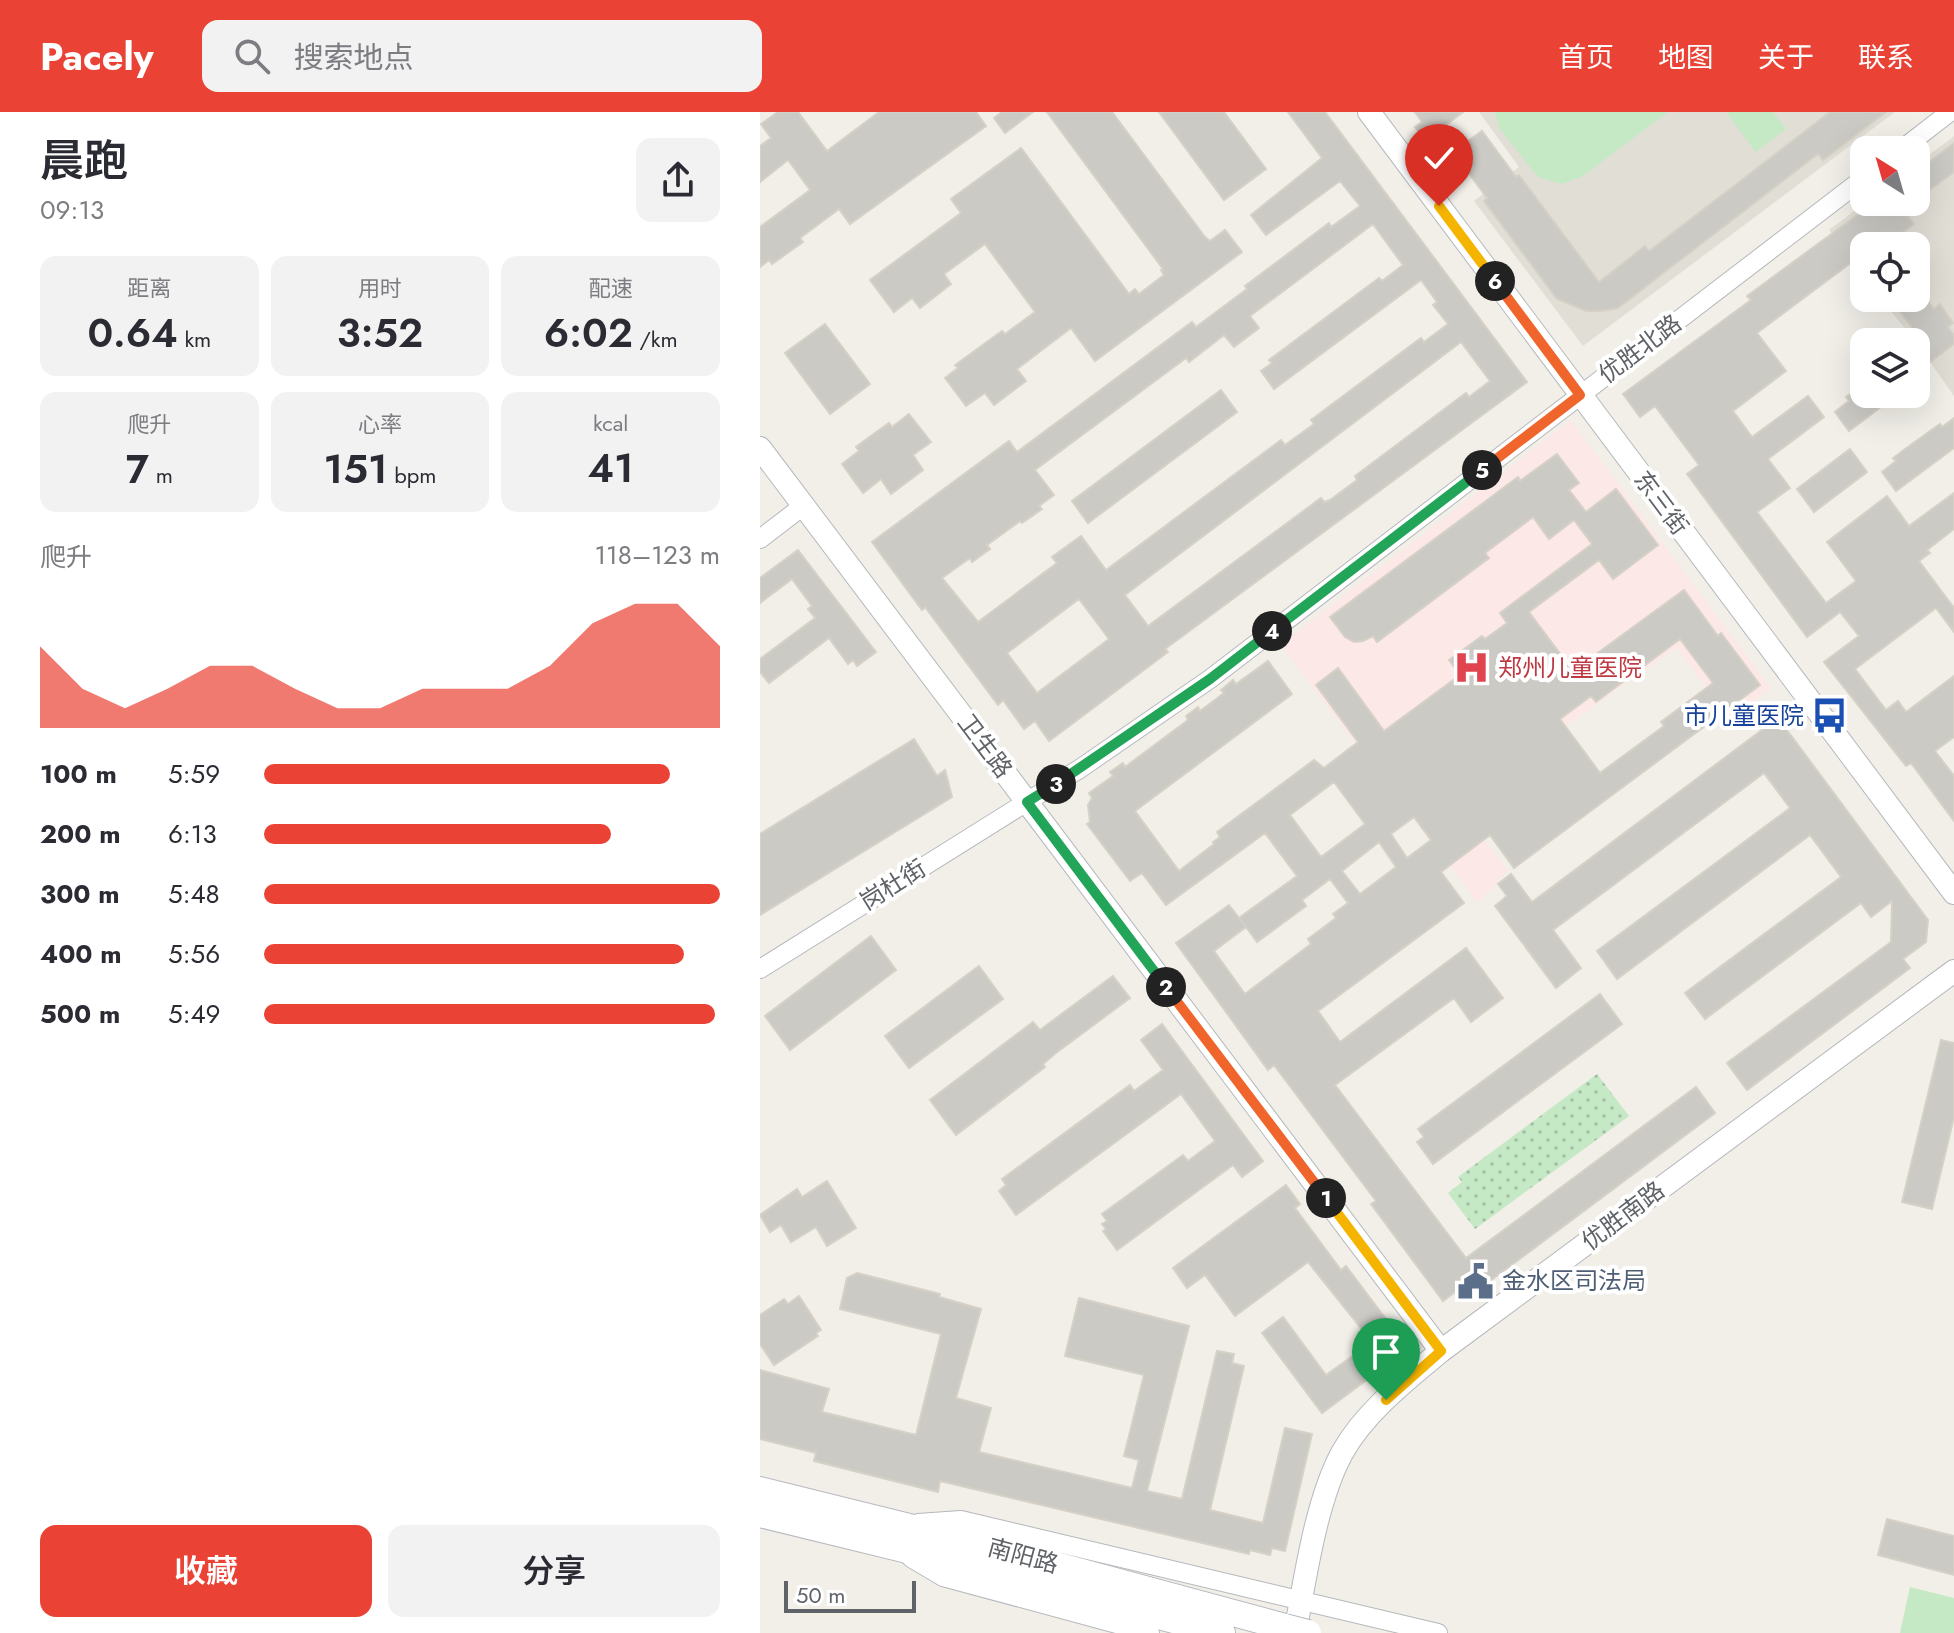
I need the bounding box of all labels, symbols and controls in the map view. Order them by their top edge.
search box [202,20,762,92]
text: Pacely [40,29,154,84]
icon: search [230,34,274,78]
text: 搜索地点 [294,36,414,79]
text: 首页 [1558,37,1614,78]
text: 地图 [1658,37,1714,78]
text: 关于 [1758,37,1814,78]
text: 联系 [1858,37,1914,78]
pin [1405,124,1473,206]
text: 晨跑 [40,129,128,193]
icon: check [1417,136,1461,180]
north arrow [1850,136,1930,216]
map controls [1850,136,1930,408]
button: share [636,138,720,222]
text: 09:13 [40,191,104,229]
button: locate [1850,232,1930,312]
pin: 6 [1475,261,1515,301]
text: 6 [1488,265,1502,297]
text: 距离 [127,272,171,304]
text: 用时 [358,272,402,304]
text: 配速 [589,272,633,304]
text: 0.64 [87,304,178,362]
text: 3:52 [337,304,423,362]
text: 6:02 [544,304,633,362]
street label: 优胜北路 [1591,306,1689,391]
text: km [178,323,211,355]
text: /km [633,323,678,355]
button: layers [1850,328,1930,408]
text: kcal [593,407,628,439]
text: 爬升 [127,408,171,440]
text: 心率 [358,408,402,440]
text: 41 [588,439,634,497]
text: 7 [126,440,149,498]
text: 151 [324,440,388,498]
pin: 5 [1462,450,1502,490]
text: 5 [1475,454,1489,486]
text: m [149,459,173,491]
text: bpm [388,459,436,491]
street label: 东三街 [1626,463,1697,542]
text: 118–123 m [594,536,720,574]
text: 爬升 [40,538,92,576]
pin: 4 [1252,611,1292,651]
text: 4 [1264,615,1280,647]
hospital icon: 郑州儿童医院 [1453,649,1491,687]
place label: 郑州儿童医院 [1498,650,1642,685]
bus stop icon: 市儿童医院 [1811,697,1849,735]
place label: 市儿童医院 [1684,698,1804,733]
street label: 卫生路 [950,706,1021,785]
text: 100 m [40,755,117,793]
text: 5:59 [168,755,220,793]
pin: 3 [1036,764,1076,804]
text: 3 [1049,768,1063,800]
text: 200 m [40,815,121,853]
text: 6:13 [168,815,217,853]
street label: 岗杜街 [853,851,933,918]
text: 300 m [40,875,120,913]
text: 5:48 [168,875,220,913]
text: 400 m [40,935,122,973]
text: 5:56 [168,935,220,973]
pin: 2 [1146,967,1186,1007]
text: 2 [1159,971,1173,1003]
text: 500 m [40,995,120,1033]
text: 5:49 [168,995,221,1033]
street label: 优胜南路 [1574,1173,1672,1258]
pin: 1 [1306,1178,1346,1218]
text: 1 [1320,1182,1332,1214]
public building icon: 金水区司法局 [1457,1262,1495,1300]
place label: 金水区司法局 [1502,1263,1646,1298]
pin [1352,1318,1420,1400]
icon: arrive [1364,1330,1408,1374]
button: 收藏 [40,1525,372,1617]
button: 分享 [388,1525,720,1617]
street label: 南阳路 [984,1529,1062,1582]
scale bar [784,1577,916,1613]
text: 50 m [796,1579,845,1611]

